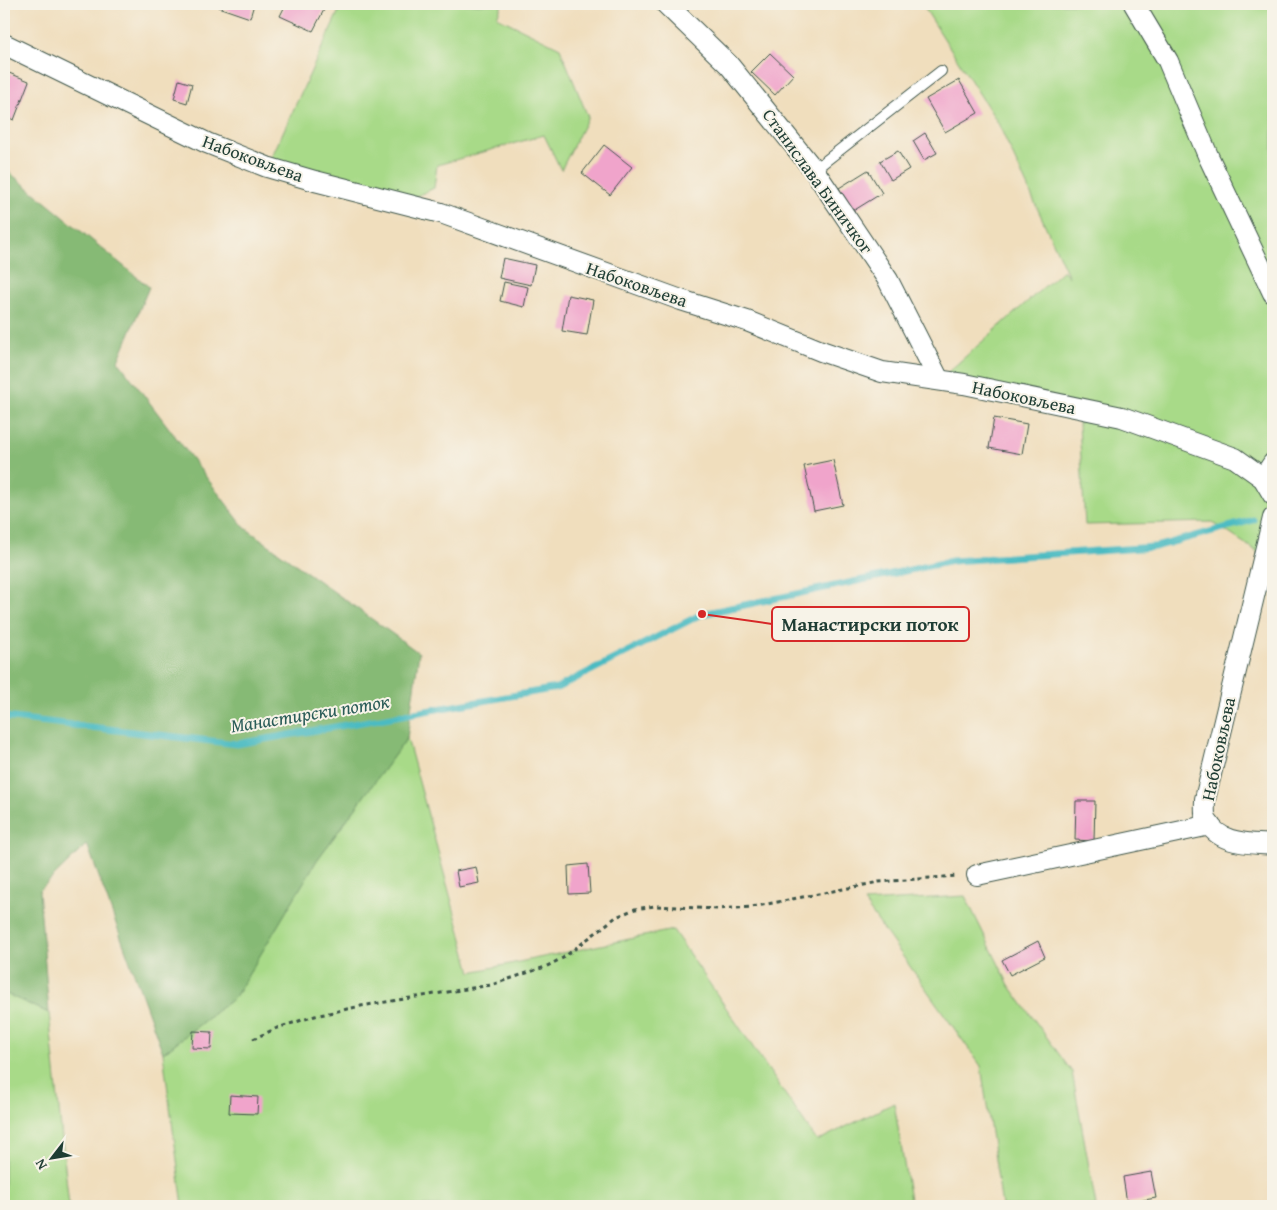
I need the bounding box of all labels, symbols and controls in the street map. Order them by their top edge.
street label: Станислава Биничког [756,103,880,260]
street label: Набоковљева [199,127,308,189]
street label: Набоковљева [583,254,692,314]
street label: Набоковљева [970,373,1079,421]
callout: Манастирски поток [772,607,969,641]
text: Манастирски поток [781,610,959,638]
water label: Манастирски поток [228,687,392,739]
street label: Набоковљева [1194,694,1242,803]
north arrow [28,1132,78,1182]
text: N [30,1155,52,1174]

